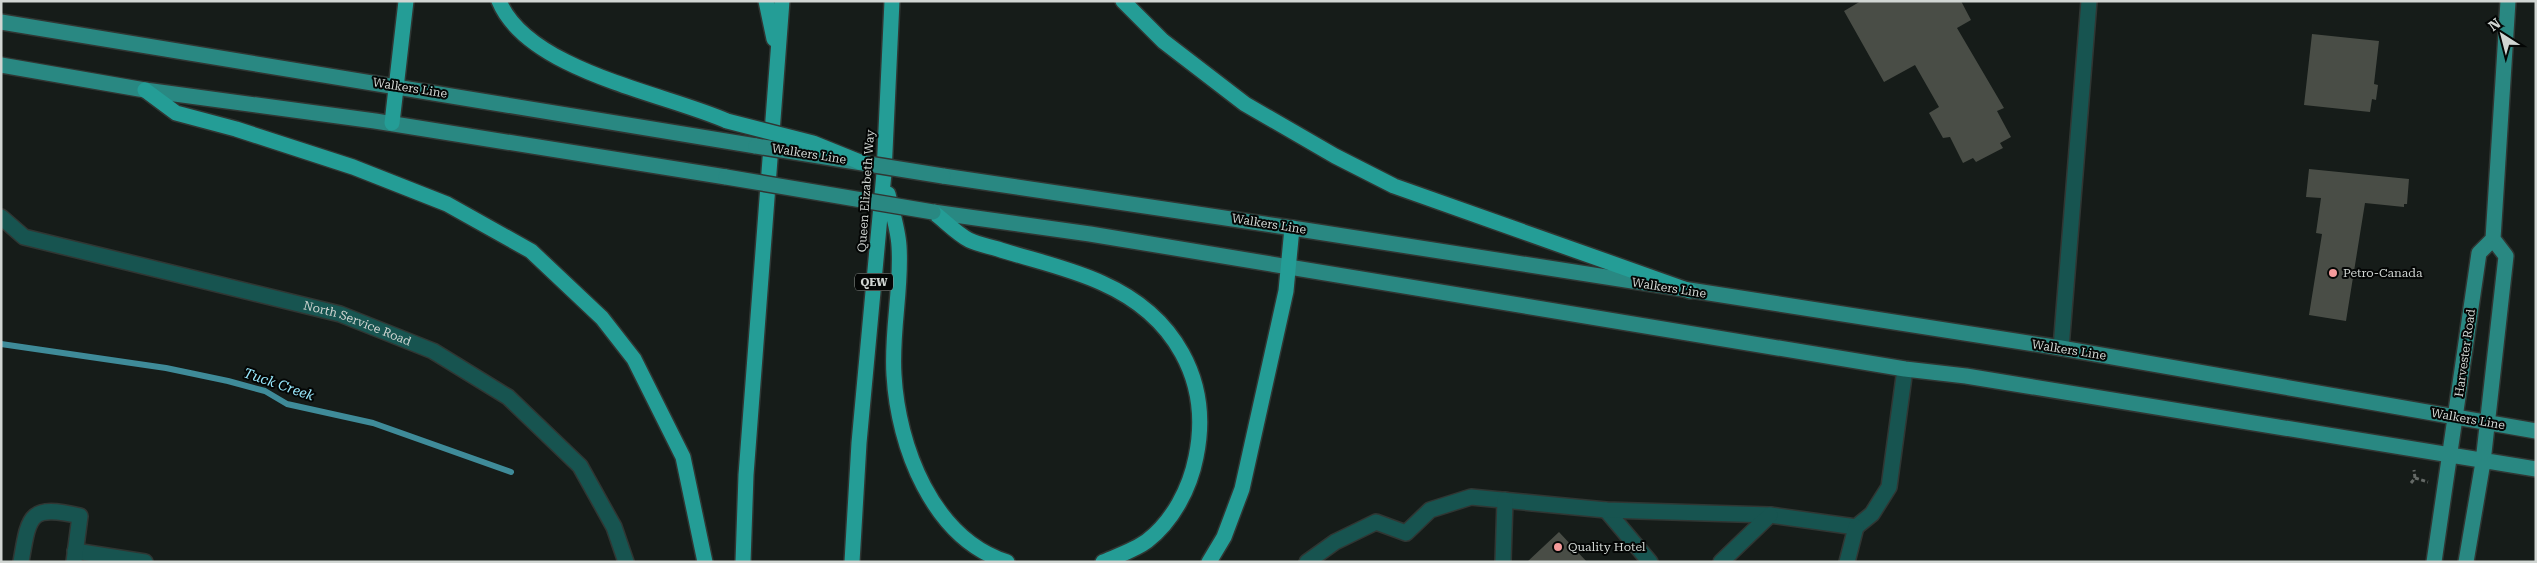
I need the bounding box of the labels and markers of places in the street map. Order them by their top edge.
place label: Petro-Canada [2343,266,2423,280]
marker: Petro-Canada [2327,267,2339,279]
place label: Quality Hotel [1568,540,1646,554]
marker: Quality Hotel [1552,541,1564,553]

